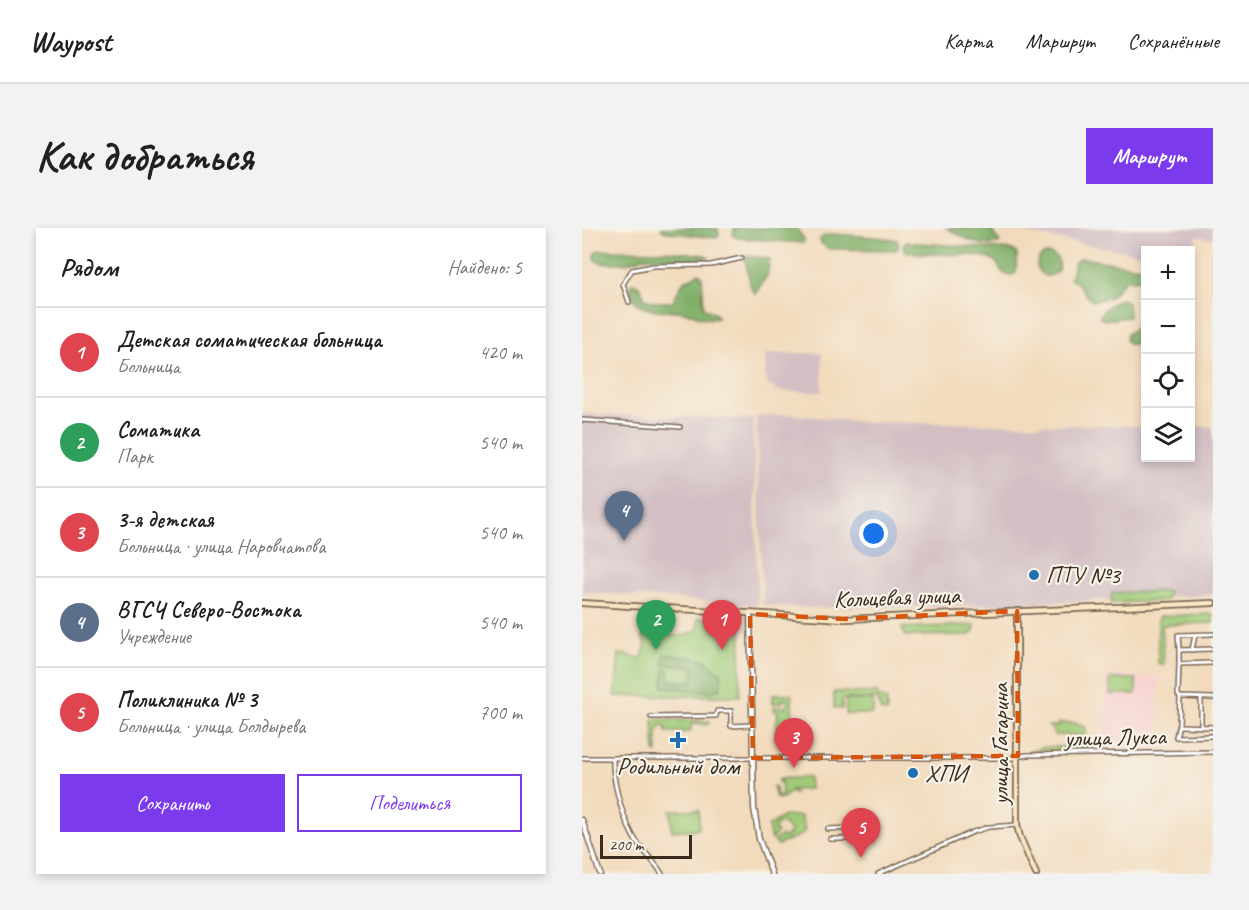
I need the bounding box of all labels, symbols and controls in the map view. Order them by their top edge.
text: Waypost [30,24,111,59]
text: Карта [944,28,993,54]
text: Маршрут [1026,28,1095,54]
text: Сохранённые [1128,28,1219,54]
button: Маршрут [1086,128,1213,184]
text: Как добраться [36,130,253,183]
map controls [1141,246,1195,462]
button: + [1141,246,1195,300]
text: Рядом [60,251,118,284]
text: Найдено: 5 [447,255,522,280]
button: − [1141,300,1195,354]
text: Детская соматическая больница [117,326,382,354]
text: 1 [75,340,84,365]
text: 420 m [479,340,522,365]
text: Больница [117,354,180,379]
button: locate [1141,354,1195,408]
button: layers [1141,408,1195,462]
text: Соматика [117,416,199,444]
text: 2 [75,430,84,455]
text: 540 m [479,430,522,455]
text: Парк [117,444,153,469]
pin: 4 [604,492,644,541]
text: 3-я детская [117,506,214,534]
your location [859,519,888,548]
text: 3 [75,520,84,545]
text: 540 m [479,520,522,545]
text: Больница · улица Наровчатова [117,534,325,559]
place label: ПТУ №3 [1046,560,1122,590]
marker: ПТУ №3 [1027,568,1041,582]
street label: Кольцевая улица [833,580,962,614]
text: ВГСЧ Северо-Востока [117,596,300,624]
pin: 2 [636,600,676,650]
pin: 1 [702,600,742,650]
text: 4 [75,610,84,635]
text: 540 m [479,610,522,635]
text: Учреждение [117,624,191,649]
street label: улица Гагарина [985,682,1015,807]
text: Поликлиника № 3 [117,686,257,714]
text: 5 [75,700,84,725]
text: 700 m [479,700,522,725]
text: Больница · улица Болдырева [117,714,305,739]
pin: 3 [774,718,814,768]
street label: улица Лукса [1062,721,1167,753]
marker: Родильный дом [669,731,687,749]
place label: Родильный дом [617,751,741,781]
place label: ХПИ [925,758,971,788]
marker: ХПИ [906,766,920,780]
button: Сохранить [60,774,285,832]
button: Поделиться [297,774,522,832]
pin: 5 [842,808,880,858]
scale bar [600,832,692,860]
text: 200 m [609,835,643,855]

